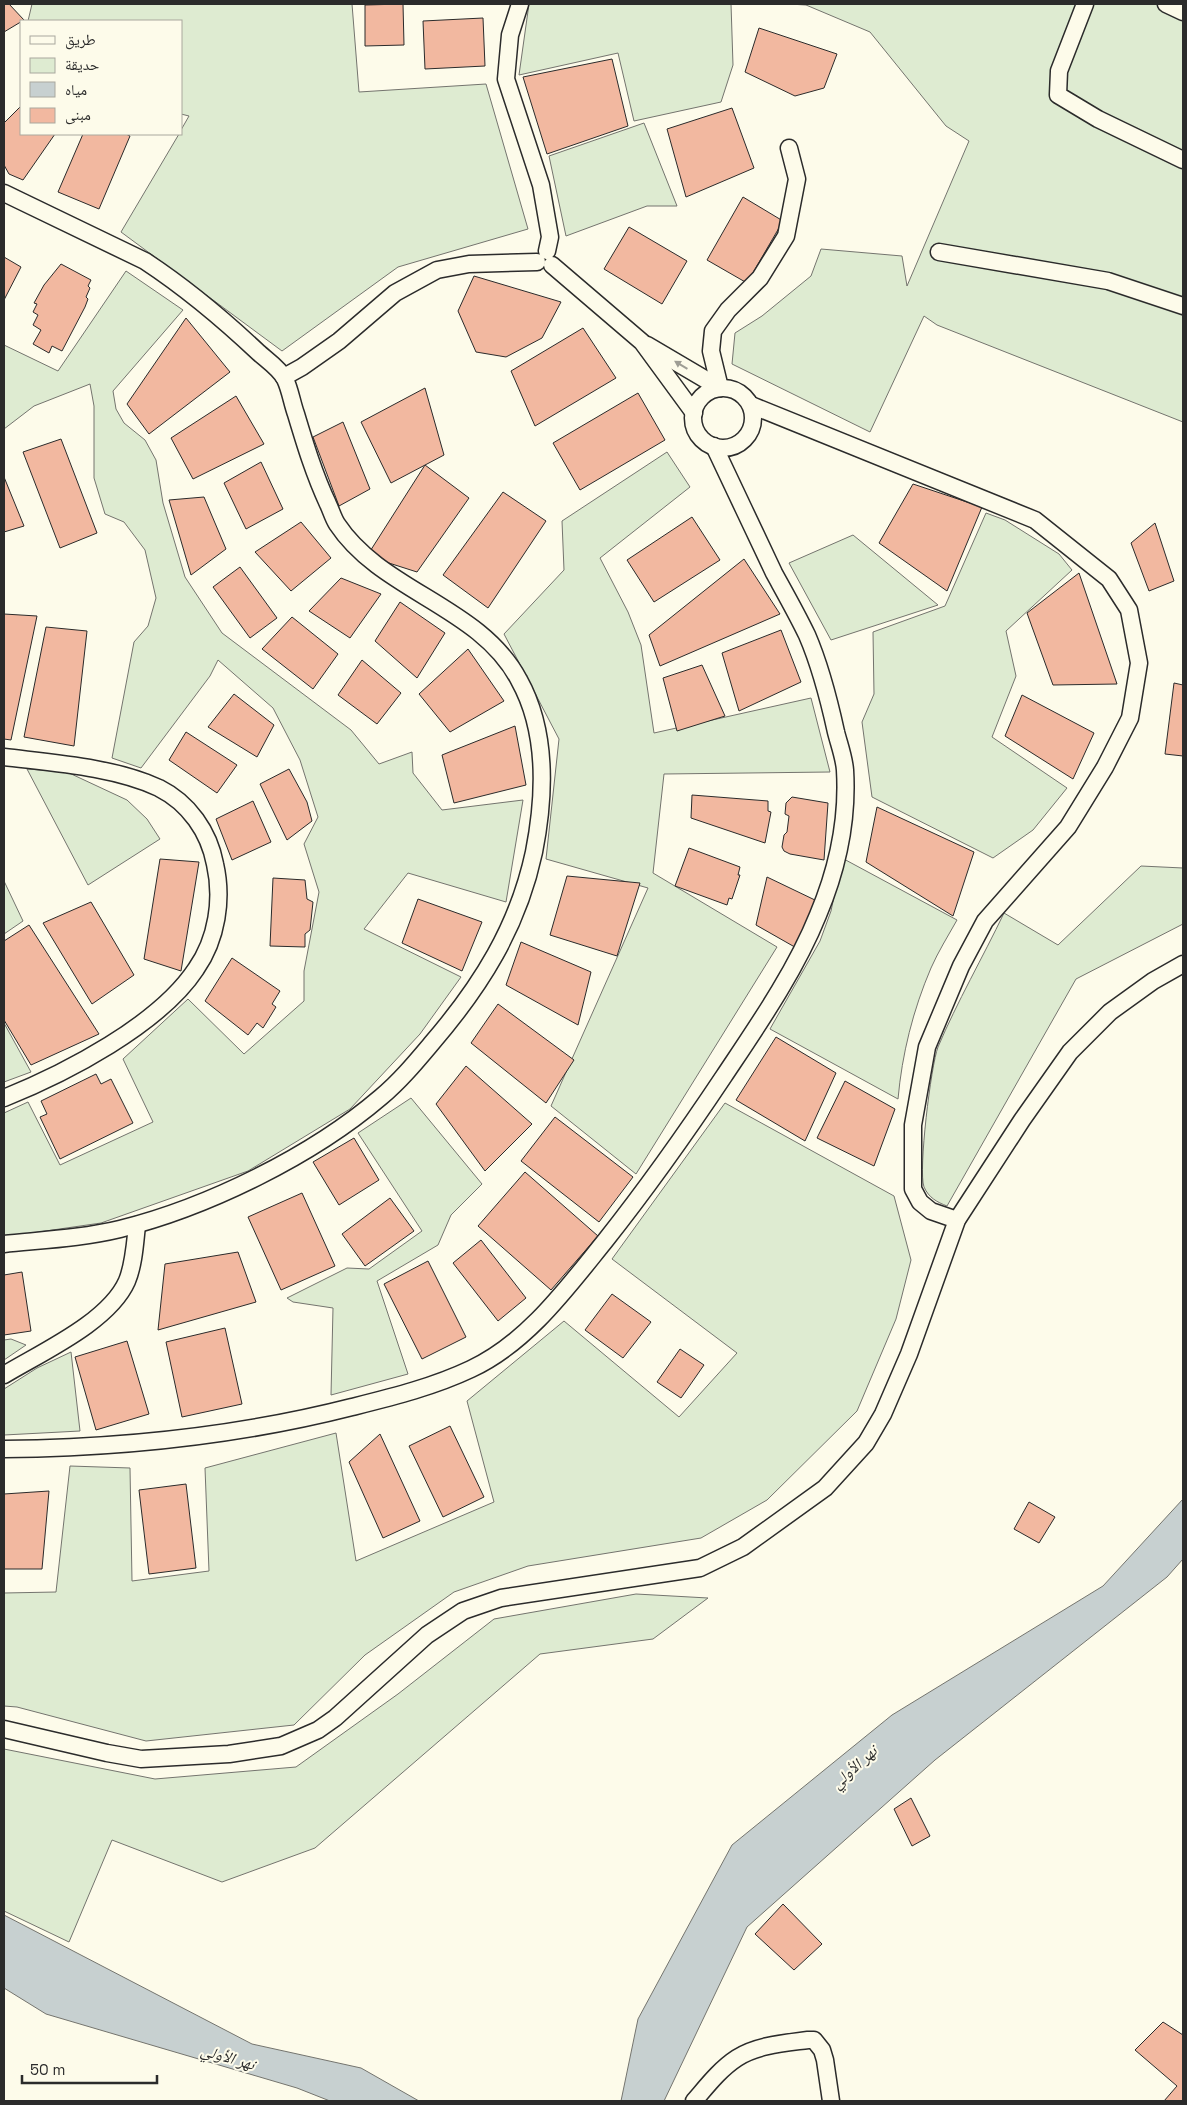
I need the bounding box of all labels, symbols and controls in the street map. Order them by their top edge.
legend [20,20,182,135]
text: طريق [65,30,96,50]
text: حديقة [65,55,100,74]
text: مياه [65,80,87,99]
text: مبنى [65,105,91,125]
one-way arrow [674,360,687,369]
water label: نهر الأولي [827,1739,885,1795]
water label: نهر الأولي [198,2039,260,2077]
scale bar [22,2052,158,2084]
text: 50 m [30,2060,65,2079]

